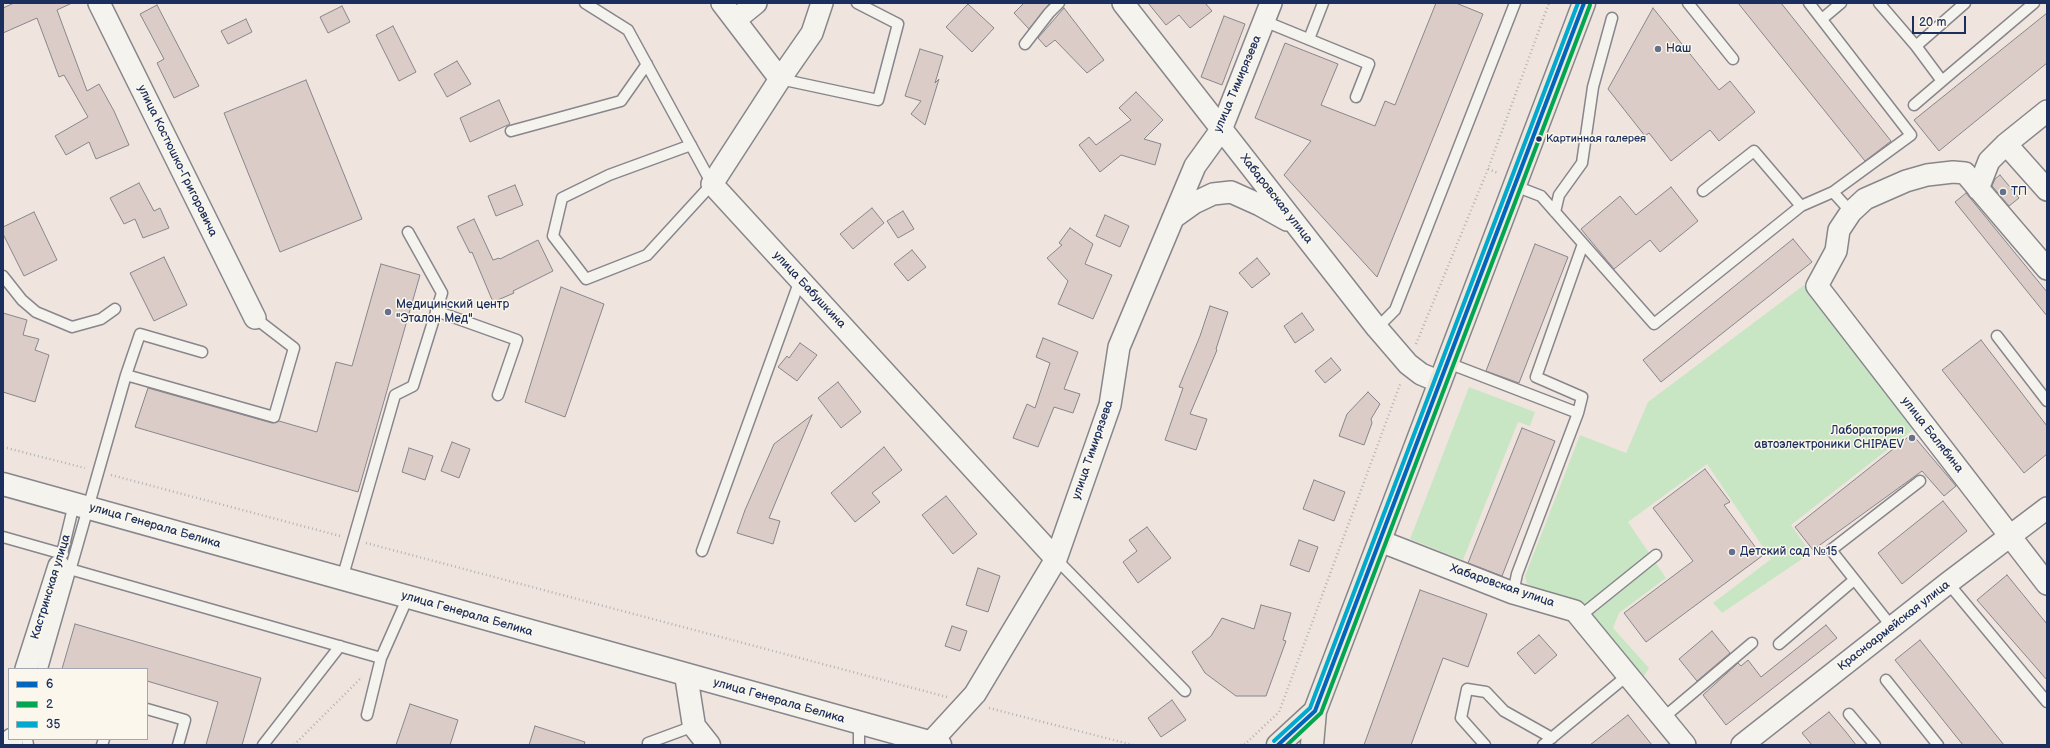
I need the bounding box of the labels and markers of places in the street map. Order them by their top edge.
place label: Наш [1666,42,1691,56]
marker: Наш [1653,44,1663,54]
place label: Картинная галерея [1546,132,1646,146]
marker: Картинная галерея [1534,134,1544,144]
place label: ТП [2011,185,2027,199]
marker: ТП [1998,187,2008,197]
place label: Медицинский центр "Эталон Мед" [396,298,509,326]
marker: Медицинский центр "Эталон Мед" [383,307,393,317]
place label: Лаборатория автоэлектроники CHIPAEV [1754,424,1904,452]
marker: Лаборатория автоэлектроники CHIPAEV [1907,433,1917,443]
place label: Детский сад №15 [1740,545,1837,559]
marker: Детский сад №15 [1727,547,1737,557]

